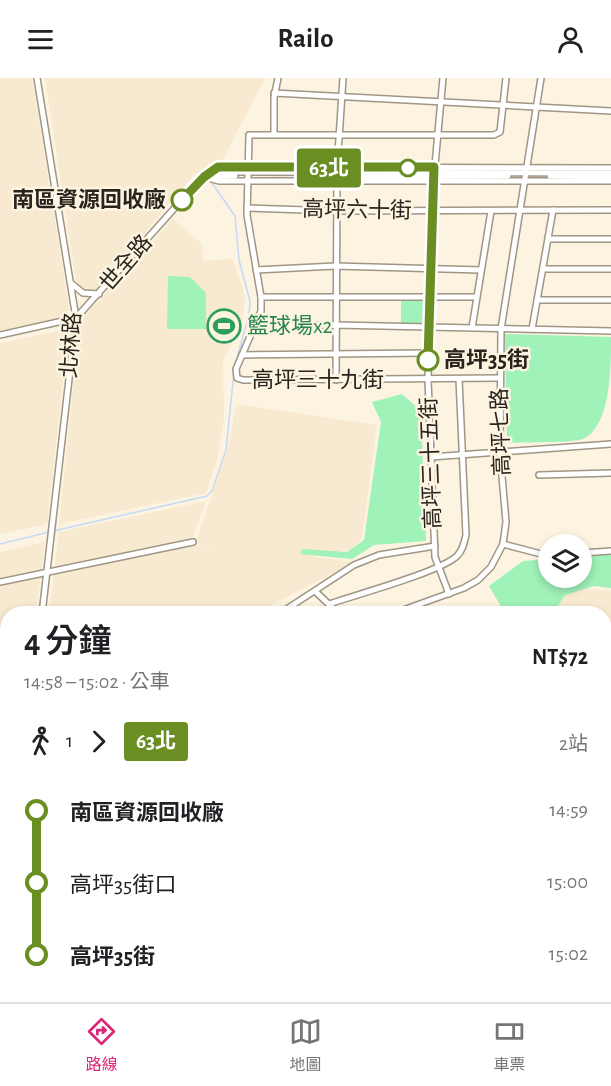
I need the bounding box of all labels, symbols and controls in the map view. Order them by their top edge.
icon: menu [24,23,57,56]
icon: person [554,23,587,56]
text: Railo [277,25,334,52]
line badge: 63北 [294,148,364,188]
text: 63北 [309,158,349,179]
unlabelled marker [399,159,417,177]
place label: 南區資源回收廠 [12,187,166,211]
marker: 南區資源回收廠 [171,189,193,211]
street label: 高坪六十街 [302,197,412,222]
street label: 世全路 [95,230,156,295]
sports icon: 籃球場x2 [206,308,242,344]
street label: 北林路 [57,311,84,379]
place label: 籃球場x2 [247,314,333,337]
place label: 高坪35街 [444,348,529,371]
marker: 高坪35街 [417,349,439,371]
street label: 高坪三十九街 [252,368,384,391]
street label: 高坪七路 [487,388,514,476]
street label: 高坪三十五街 [417,397,444,529]
map controls [538,534,592,588]
button: layers [538,534,592,588]
text: 4 分鐘 [24,626,112,659]
text: NT$72 [532,646,588,668]
text: 14:58 – 15:02 · 公車 [24,672,170,692]
icon: walk [24,725,57,758]
icon: forward [82,725,115,758]
text: 1 [66,731,73,751]
text: 63北 [136,731,176,752]
text: 2站 [559,734,588,754]
text: 14:59 [549,800,588,820]
text: 南區資源回收廠 [70,802,224,824]
text: 15:00 [547,872,588,892]
text: 高坪35街口 [70,874,176,896]
text: 15:02 [549,944,588,964]
text: 高坪35街 [70,946,155,968]
tab: 路線 [85,1015,118,1075]
tab: 地圖 [289,1015,322,1075]
tab: 車票 [493,1015,526,1075]

